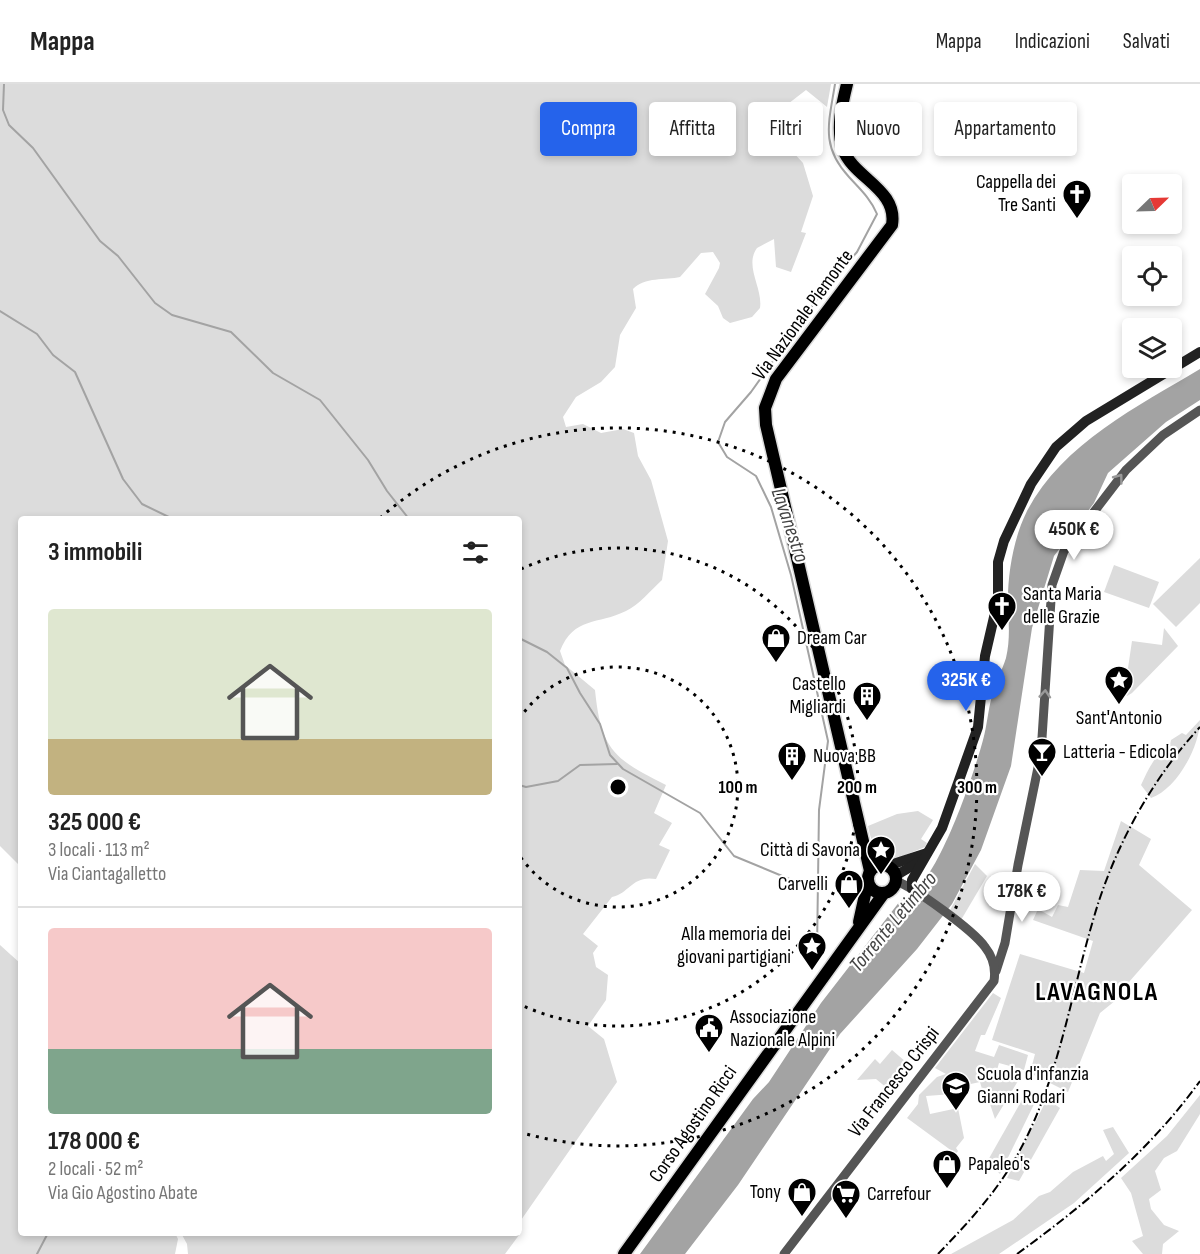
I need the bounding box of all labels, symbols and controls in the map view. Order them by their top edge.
text: Mappa [30,25,95,58]
text: Mappa [936,29,982,54]
text: Indicazioni [1015,29,1090,54]
text: Salvati [1123,29,1170,54]
chip: Compra [540,102,637,156]
chip: Affitta [649,102,736,156]
chip: Filtri [748,102,823,156]
chip: Nuovo [835,102,922,156]
chip: Appartamento [934,102,1077,156]
place label: Cappella dei Tre Santi [976,170,1056,217]
north arrow [1122,174,1182,234]
map controls [1122,174,1182,378]
church icon: Cappella dei Tre Santi [1061,178,1093,220]
street label: Via Nazionale Piemonte [747,245,859,385]
button: locate [1122,246,1182,306]
button: layers [1122,318,1182,378]
one-way arrow [1112,474,1123,485]
water label: Lavanestro [766,485,814,566]
pin: 450K € [1025,510,1123,561]
text: 450K € [1049,517,1099,541]
icon: filters [459,536,492,569]
text: 3 immobili [48,537,142,568]
place label: Santa Maria delle Grazie [1023,582,1102,629]
church icon: Santa Maria delle Grazie [986,590,1018,632]
shop icon: Dream Car [760,622,792,664]
place label: Dream Car [797,626,867,650]
icon: home [216,648,324,756]
pin: 325K € [917,661,1015,712]
place icon: Sant'Antonio [1103,664,1135,706]
text: 325K € [941,668,991,692]
place label: Castello Migliardi [789,672,846,719]
building icon: Castello Migliardi [851,680,883,722]
one-way arrow [1038,690,1051,699]
place label: Sant'Antonio [1076,706,1162,730]
bar icon: Latteria - Edicola [1026,736,1058,778]
building icon: Nuova BB [776,740,808,782]
place label: Latteria - Edicola [1063,740,1177,764]
place label: Nuova BB [813,744,876,768]
centre of rings [608,777,628,797]
text: 100 m [719,777,758,798]
text: 200 m [837,777,877,798]
text: 300 m [957,777,997,798]
text: 325 000 € [48,807,141,838]
place icon: Città di Savona [865,834,897,876]
text: 3 locali · 113 m² [48,838,150,862]
place label: Città di Savona [760,838,860,862]
text: Via Ciantagalletto [48,862,166,886]
water label: Torrente Letimbro [844,866,942,977]
shop icon: Carvelli [833,868,865,910]
place label: Carvelli [778,872,828,896]
pin: 178K € [973,872,1071,923]
text: 178K € [998,879,1046,903]
place label: Alla memoria dei giovani partigiani [677,922,791,969]
place icon: Alla memoria dei giovani partigiani [796,930,828,972]
icon: home [216,967,324,1075]
district label: LAVAGNOLA [1035,977,1159,1008]
place label: Associazione Nazionale Alpini [729,1005,835,1052]
public building icon: Associazione Nazionale Alpini [693,1012,725,1054]
street label: Via Francesco Crispi [843,1022,945,1142]
street label: Corso Agostino Ricci [644,1061,742,1187]
place label: Scuola d'infanzia Gianni Rodari [977,1062,1089,1109]
school or university icon: Scuola d'infanzia Gianni Rodari [940,1070,972,1112]
text: 178 000 € [48,1126,140,1157]
shop icon: Papaleo's [931,1148,963,1190]
place label: Papaleo's [968,1152,1030,1176]
text: 2 locali · 52 m² [48,1157,144,1181]
shop icon: Tony [786,1176,818,1218]
supermarket icon: Carrefour [830,1178,862,1220]
place label: Tony [750,1180,781,1204]
text: Via Gio Agostino Abate [48,1181,198,1205]
place label: Carrefour [867,1182,931,1206]

